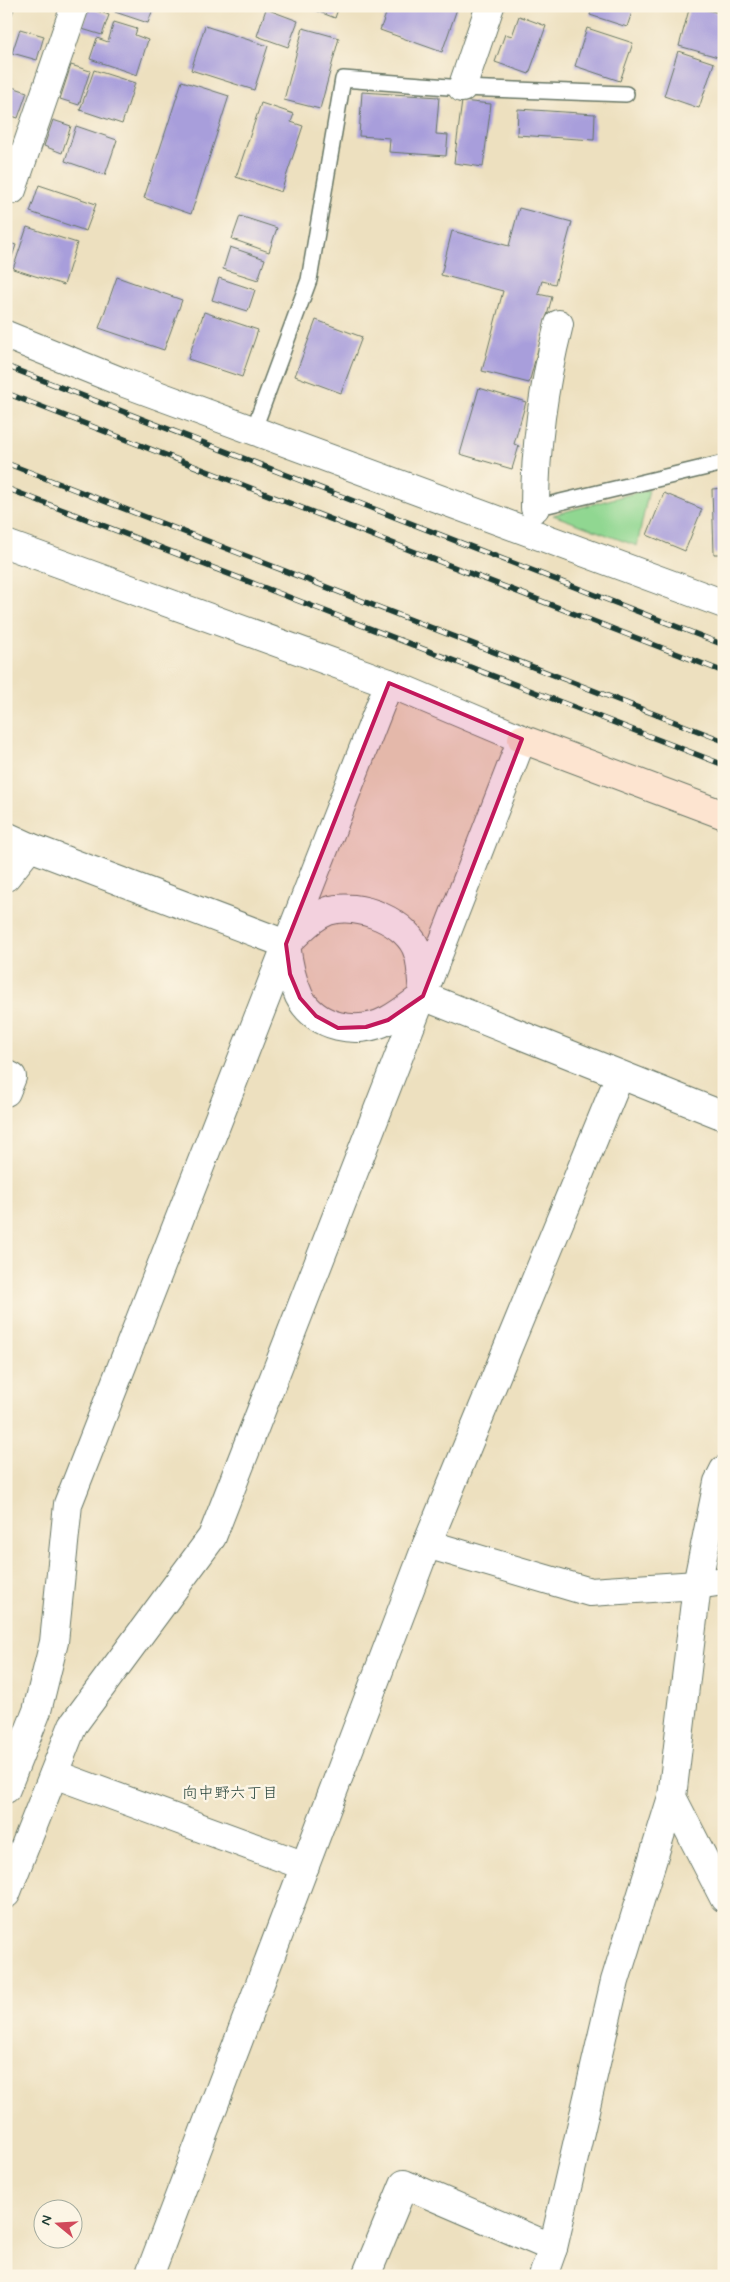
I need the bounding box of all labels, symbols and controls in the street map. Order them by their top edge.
district label: 向中野六丁目 [182,1783,278,1804]
north arrow [32,2200,82,2250]
text: N [37,2213,57,2228]

